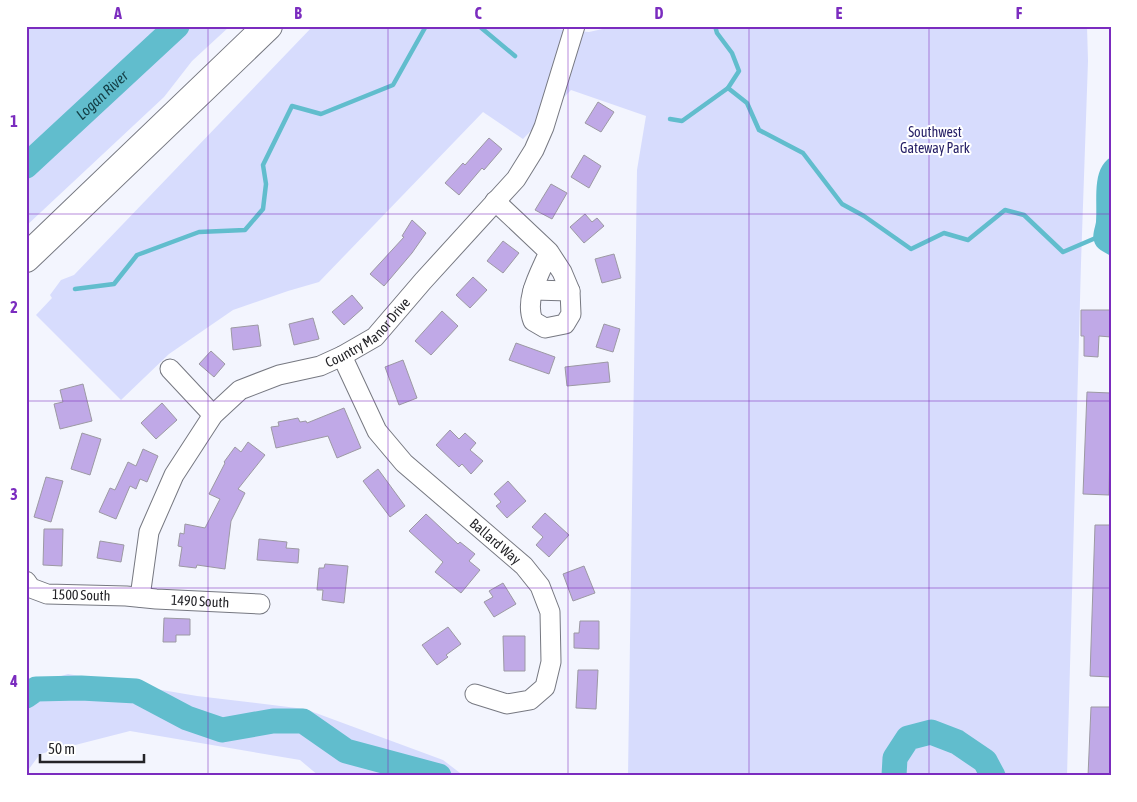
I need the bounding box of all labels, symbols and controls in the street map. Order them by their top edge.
text: A [113,4,122,22]
text: B [294,4,302,22]
text: C [474,4,482,22]
text: D [655,4,664,22]
text: E [836,4,843,22]
text: F [1016,4,1023,22]
water label: Logan River [73,66,132,123]
text: 1 [10,112,18,130]
park label: Southwest Gateway Park [900,124,970,156]
street label: Country Manor Drive [323,294,413,371]
text: 2 [10,298,18,316]
text: 3 [10,485,18,503]
street label: Ballard Way [467,515,524,568]
street label: 1500 South [52,586,111,604]
street label: 1490 South [171,592,230,611]
text: 4 [9,672,18,690]
scale bar [40,732,144,764]
text: 50 m [48,740,75,757]

